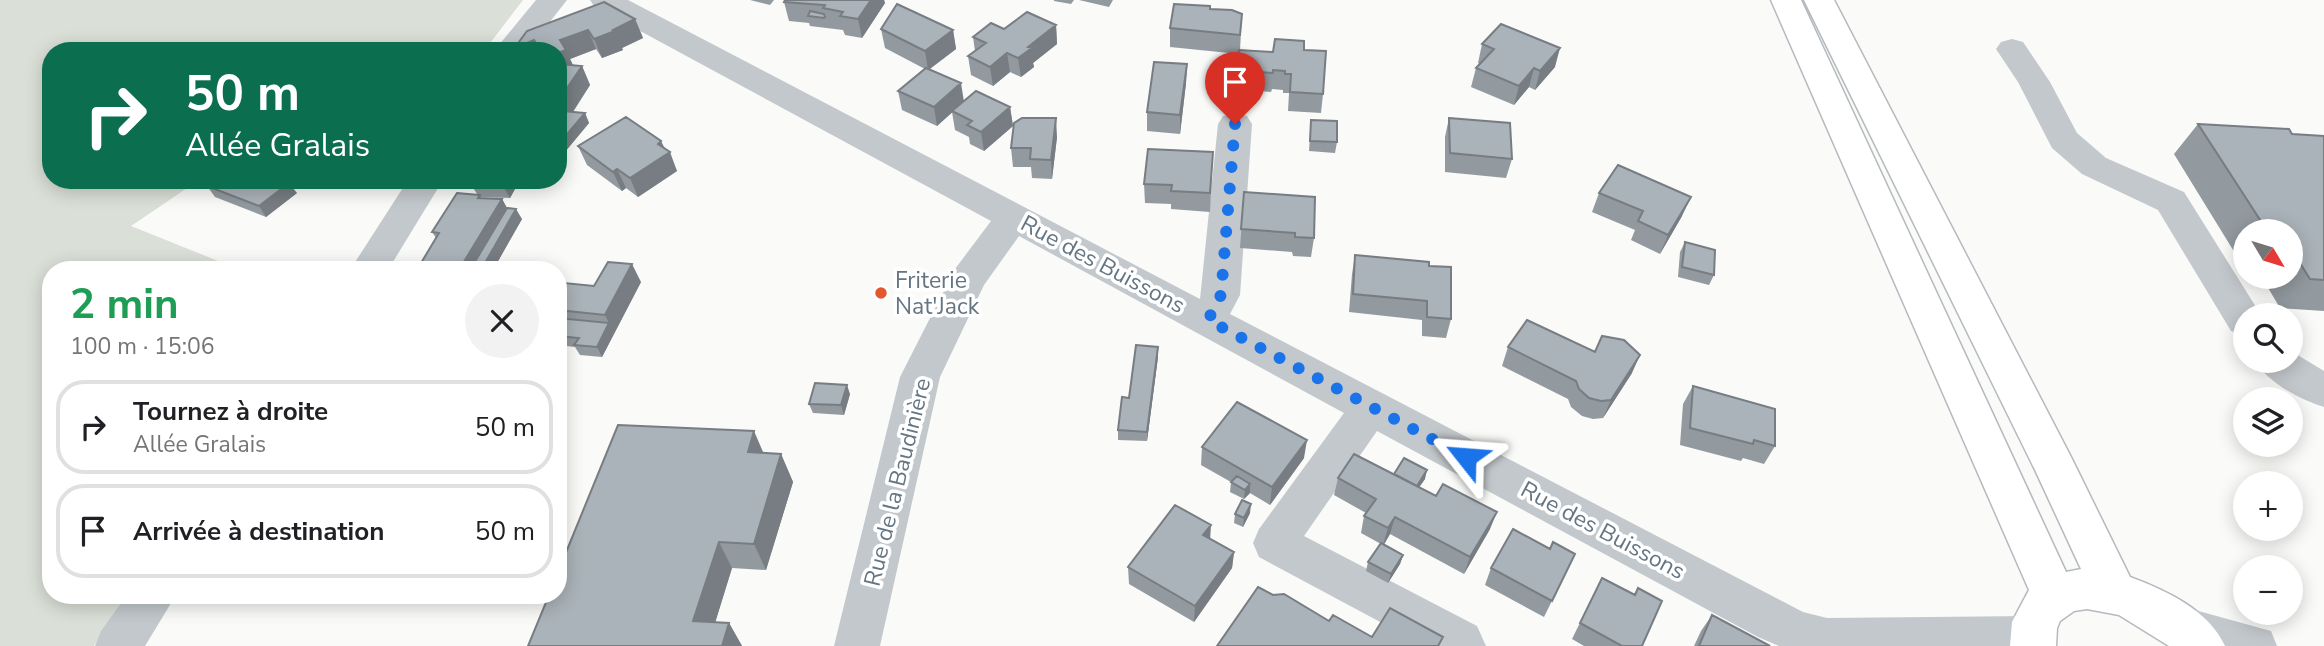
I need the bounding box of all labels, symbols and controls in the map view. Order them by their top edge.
pin [1205,52,1265,124]
text: 50 m [185,60,300,127]
icon: arrive [1216,63,1254,101]
icon: right [70,70,161,161]
text: Allée Gralais [185,124,370,167]
street label: Rue des Buissons [1015,208,1190,321]
north arrow [2233,219,2303,289]
map controls [2233,219,2303,625]
place label: Friterie Nat'Jack [895,265,980,322]
text: 2 min [70,276,179,333]
button: close [465,284,539,358]
marker: Friterie Nat'Jack [873,285,889,301]
button: search [2233,303,2303,373]
text: 100 m · 15:06 [70,331,215,362]
street label: Rue de la Baudinière [857,375,938,589]
button: layers [2233,387,2303,457]
text: Tournez à droite [133,394,328,429]
icon: right [74,408,112,446]
text: 50 m [475,410,535,445]
position arrow [1429,420,1503,494]
text: Allée Gralais [133,429,266,460]
button: + [2233,471,2303,541]
street label: Rue des Buissons [1515,474,1690,587]
icon: arrive [74,512,112,550]
text: Arrivée à destination [133,514,384,549]
text: 50 m [475,514,535,549]
button: − [2233,555,2303,625]

